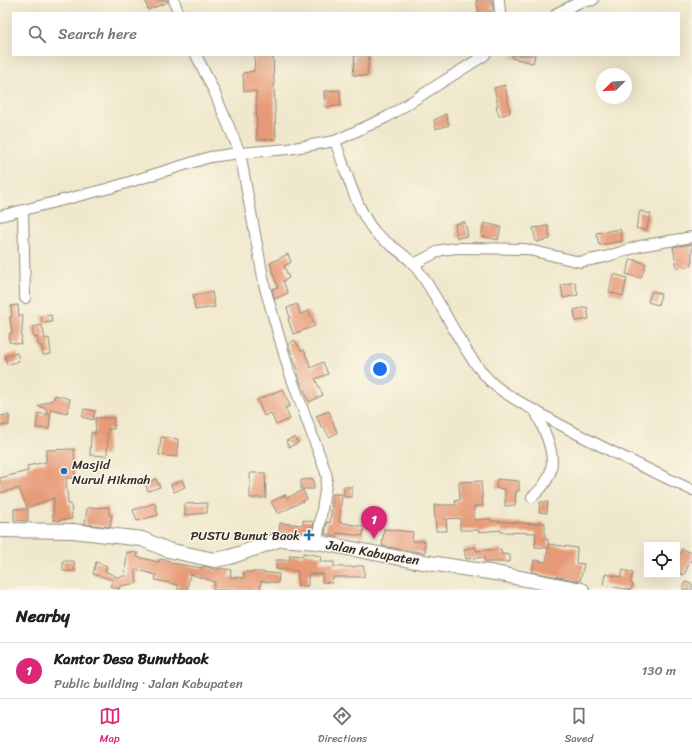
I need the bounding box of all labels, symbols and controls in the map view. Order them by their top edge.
search box [12,12,680,56]
text: Search here [58,21,137,47]
icon: search [26,23,48,45]
north arrow [596,68,632,104]
your location [370,359,390,379]
place label: Masjid Nurul Hikmah [72,453,151,491]
marker: Masjid Nurul Hikmah [59,466,69,476]
pin: 1 [361,506,387,539]
place label: PUSTU Bunut Baok [190,524,300,547]
marker: PUSTU Bunut Baok [303,529,315,541]
street label: Jalan Kabupaten [324,533,421,572]
map controls [644,542,680,578]
button: locate [644,542,680,578]
text: Nearby [16,601,70,631]
text: Kantor Desa Bunutbaok [54,646,209,672]
text: 1 [26,659,32,682]
text: 130 m [642,659,676,682]
text: Public building · Jalan Kabupaten [54,672,243,695]
tab: Map [99,705,121,748]
tab: Directions [318,705,367,748]
tab: Saved [564,705,593,748]

